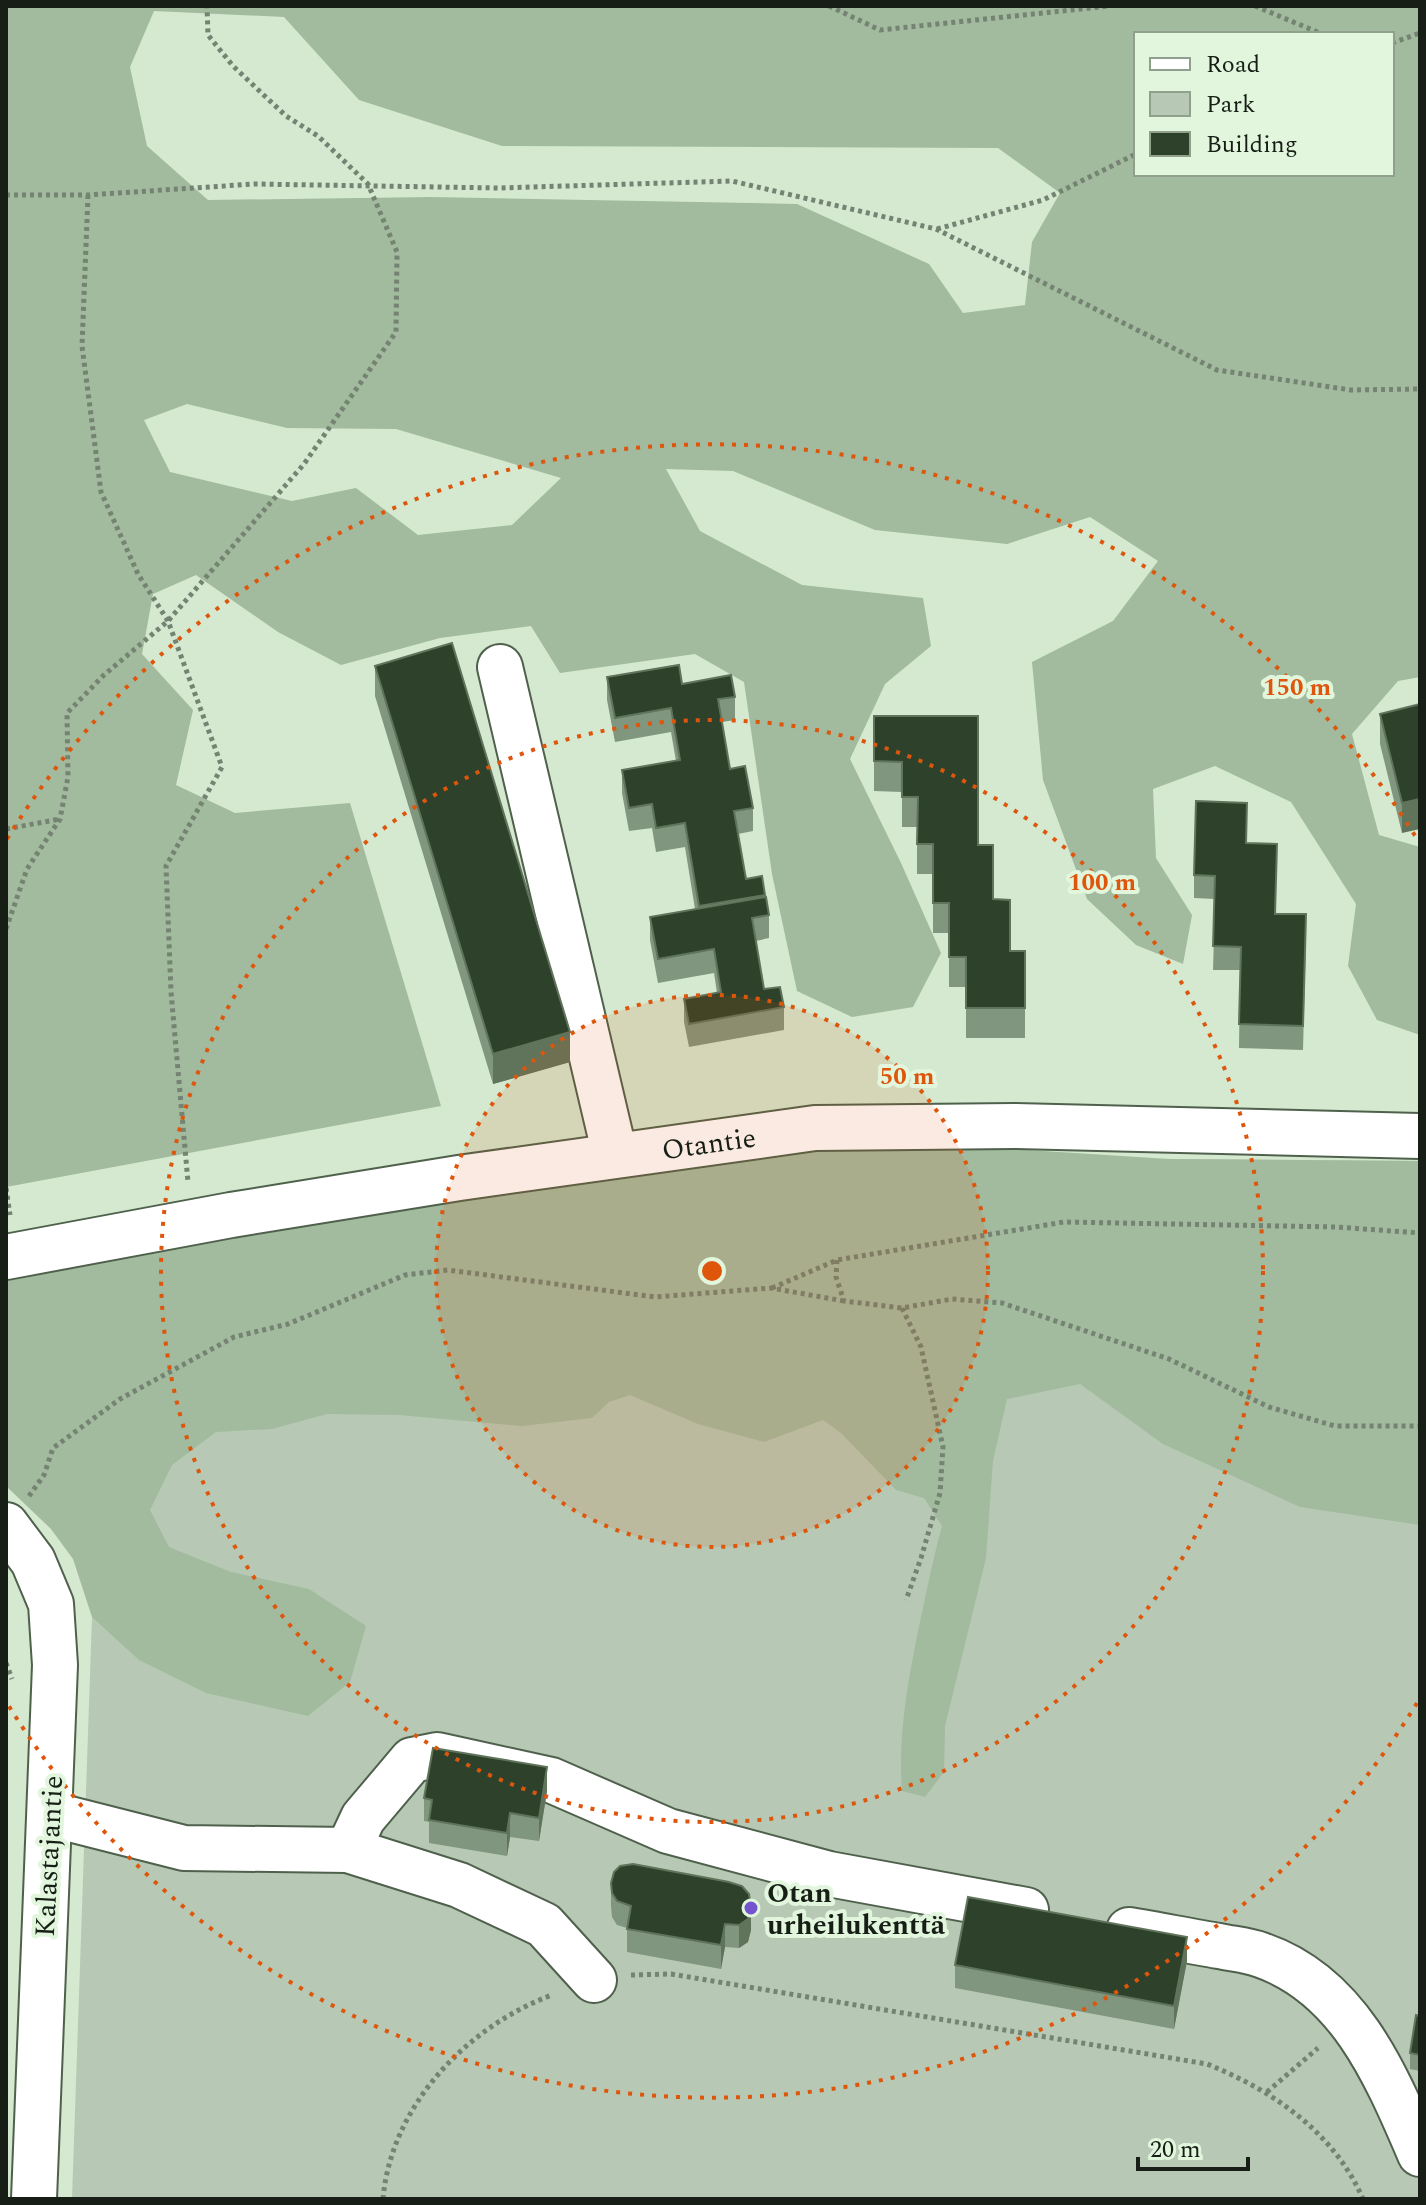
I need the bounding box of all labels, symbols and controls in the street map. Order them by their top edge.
legend [1134,32,1394,176]
text: Road [1206,47,1260,83]
text: Park [1206,87,1256,123]
text: Building [1206,127,1298,163]
text: 150 m [1263,670,1331,706]
text: 100 m [1068,865,1136,901]
text: 50 m [880,1059,935,1095]
street label: Otantie [659,1117,759,1172]
centre of rings [698,1257,726,1285]
street label: Kalastajantie [24,1774,75,1938]
place label: Otan urheilukenttä [767,1872,946,1947]
marker: Otan urheilukenttä [742,1899,760,1917]
scale bar [1138,2121,1248,2171]
text: 20 m [1150,2132,1201,2168]

